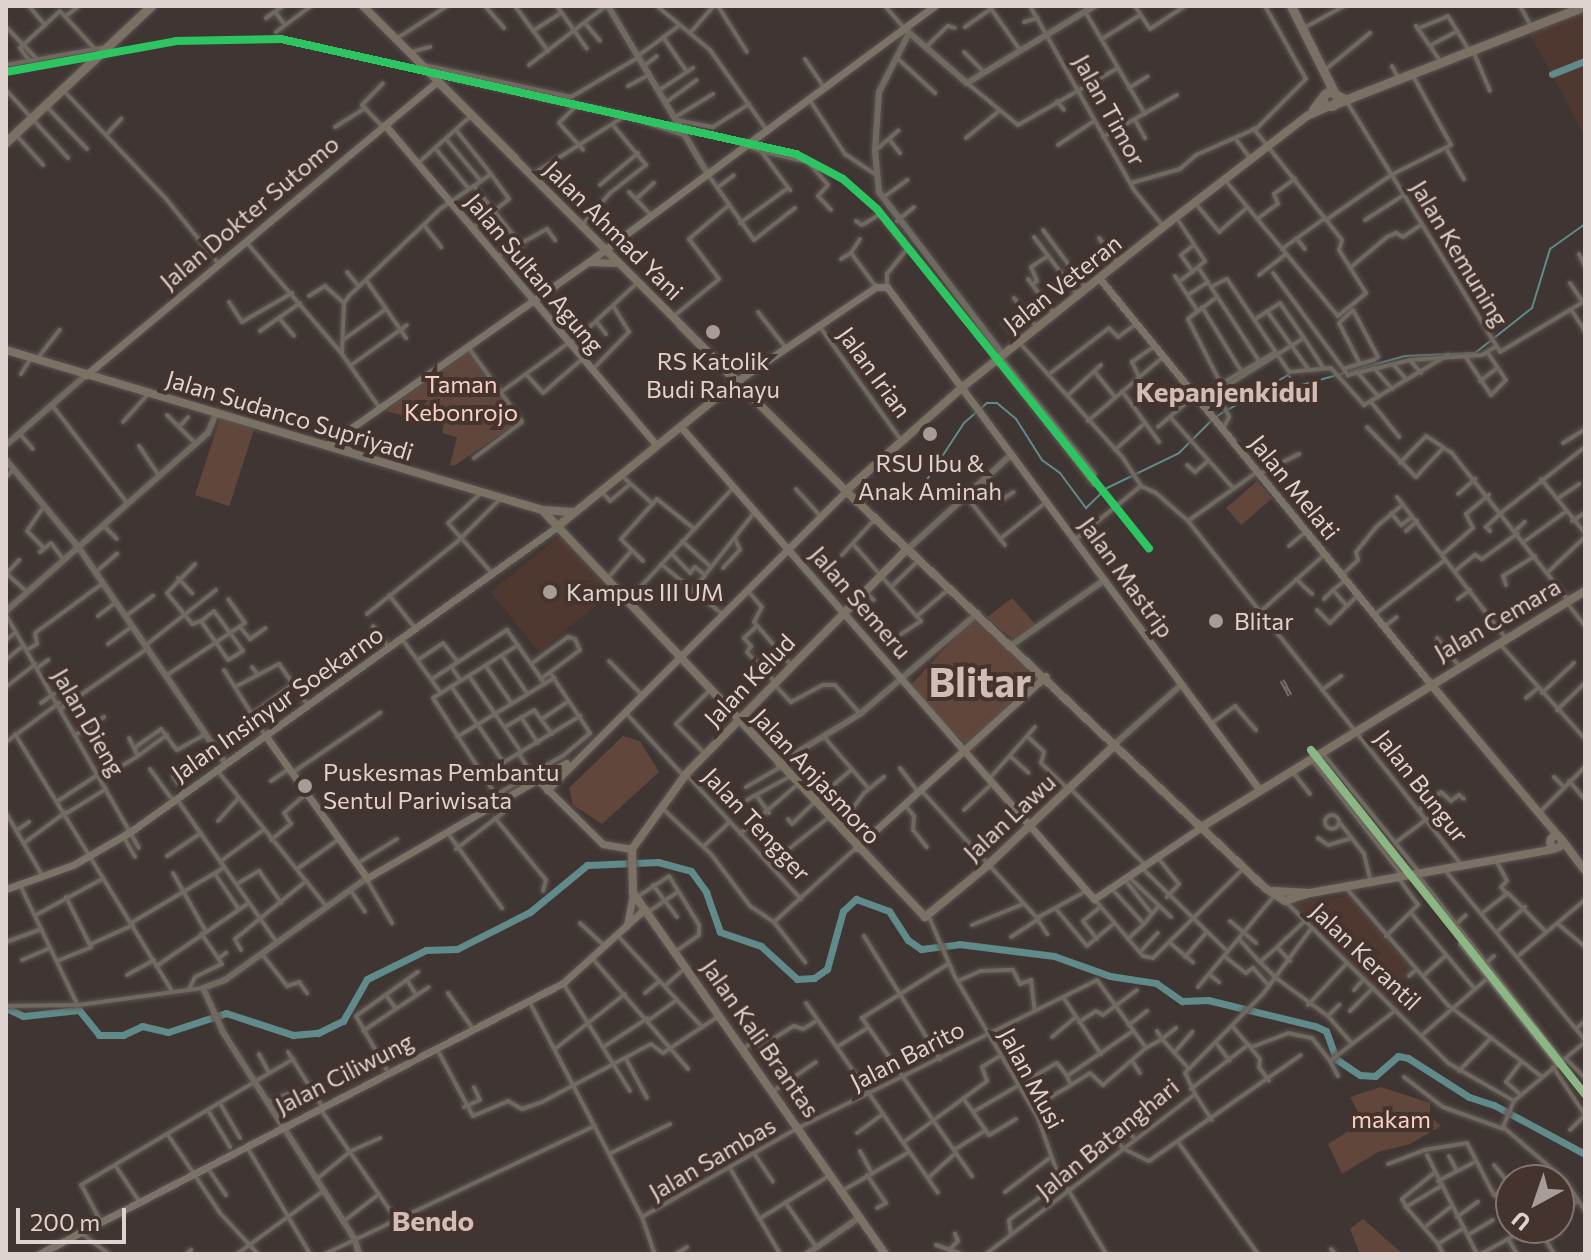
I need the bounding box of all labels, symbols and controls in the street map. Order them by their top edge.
street label: Jalan Timor [1068,49,1152,171]
street label: Jalan Dokter Sutomo [154,129,344,295]
street label: Jalan Ahmad Yani [539,155,689,305]
street label: Jalan Kemuning [1405,175,1515,331]
street label: Jalan Sultan Agung [460,187,610,359]
street label: Jalan Veteran [997,228,1127,338]
marker: RS Katolik Budi Rahayu [702,321,724,343]
street label: Jalan Irian [832,321,918,423]
place label: RS Katolik Budi Rahayu [646,347,780,403]
street label: Jalan Sudanco Supriyadi [163,364,417,466]
park label: Taman Kebonrojo [404,370,518,426]
district label: Kepanjenkidul [1135,374,1319,408]
marker: RSU Ibu & Anak Aminah [919,423,941,445]
street label: Jalan Melati [1244,429,1346,545]
place label: RSU Ibu & Anak Aminah [858,449,1002,505]
street label: Jalan Mastrip [1073,511,1181,643]
street label: Jalan Semeru [804,540,918,664]
street label: Jalan Cemara [1429,571,1565,667]
place label: Kampus III UM [566,578,724,606]
marker: Kampus III UM [541,583,559,601]
place label: Blitar [1234,607,1294,635]
marker: Blitar [1205,610,1227,632]
street label: Jalan Insinyur Soekarno [166,619,388,787]
street label: Jalan Kelud [698,628,800,732]
district label: Blitar [929,657,1031,705]
street label: Jalan Dieng [47,663,131,781]
street label: Jalan Anjasmoro [747,702,887,850]
street label: Jalan Bungur [1369,724,1475,848]
place label: Puskesmas Pembantu Sentul Pariwisata [323,758,559,814]
street label: Jalan Tengger [697,761,817,887]
street label: Jalan Lawu [957,767,1061,867]
marker: Puskesmas Pembantu Sentul Pariwisata [294,775,316,797]
street label: Jalan Kerantil [1305,896,1427,1016]
street label: Jalan Kali Brantas [696,953,826,1123]
street label: Jalan Barito [845,1014,969,1096]
street label: Jalan Musi [993,1023,1071,1133]
street label: Jalan Ciliwung [270,1026,418,1120]
street label: Jalan Batanghari [1030,1071,1184,1205]
park label: makam [1351,1105,1431,1133]
street label: Jalan Sambas [643,1110,781,1206]
north arrow [1495,1164,1575,1244]
scale bar [20,1192,130,1242]
district label: Bendo [392,1203,474,1237]
text: U [1506,1206,1535,1237]
text: 200 m [30,1207,100,1236]

